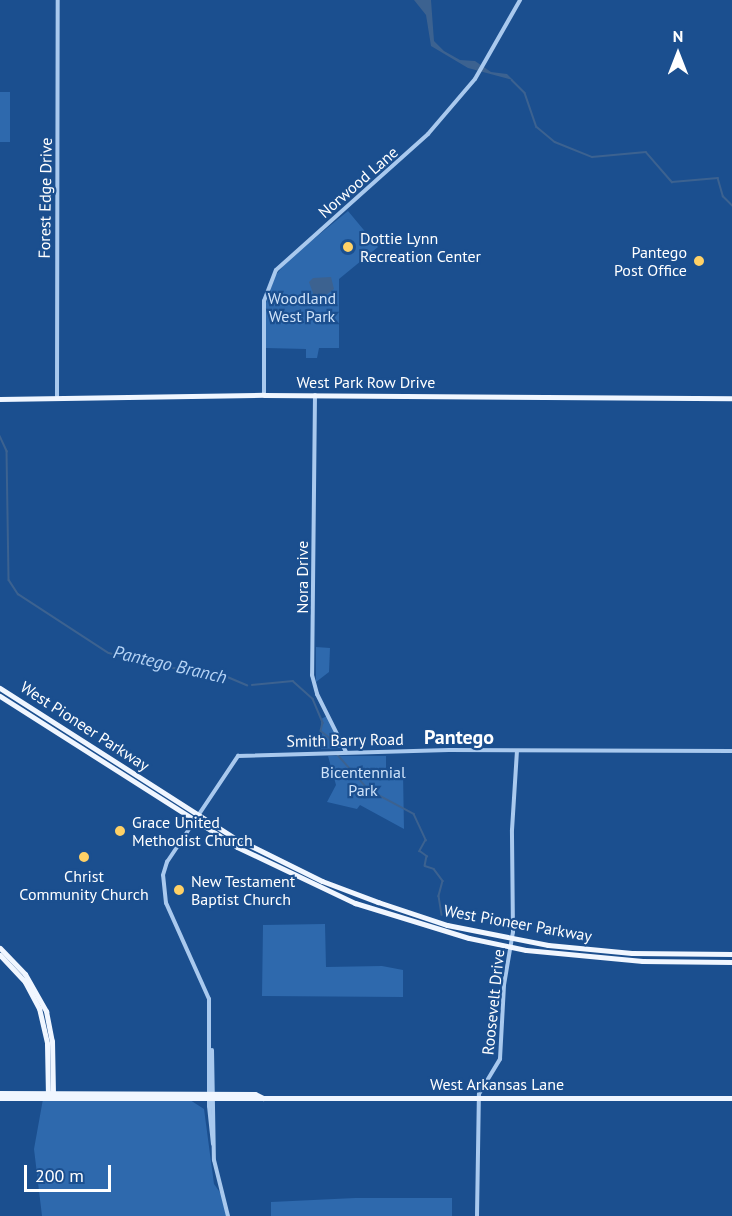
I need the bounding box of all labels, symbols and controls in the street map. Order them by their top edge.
north arrow [648,24,708,84]
text: N [673,26,683,46]
street label: Forest Edge Drive [34,137,56,259]
street label: Norwood Lane [314,142,402,222]
place label: Dottie Lynn Recreation Center [360,228,481,266]
marker: Dottie Lynn Recreation Center [341,240,355,254]
place label: Pantego Post Office [614,242,687,280]
marker: Pantego Post Office [692,254,706,268]
park label: Woodland West Park [268,288,336,326]
street label: West Park Row Drive [296,372,436,392]
street label: Nora Drive [292,541,312,613]
water label: Pantego Branch [111,641,229,689]
street label: West Pioneer Parkway [17,677,153,775]
district label: Pantego [424,725,494,749]
street label: Smith Barry Road [286,729,404,751]
park label: Bicentennial Park [320,762,406,800]
place label: Grace United Methodist Church [132,812,253,850]
marker: Grace United Methodist Church [113,824,127,838]
marker: Christ Community Church [77,850,91,864]
place label: Christ Community Church [19,866,149,904]
place label: New Testament Baptist Church [191,871,296,909]
marker: New Testament Baptist Church [172,883,186,897]
street label: West Pioneer Parkway [442,901,594,945]
street label: Roosevelt Drive [478,948,508,1056]
street label: West Arkansas Lane [430,1074,564,1094]
scale bar [27,1153,114,1191]
text: 200 m [35,1164,84,1187]

